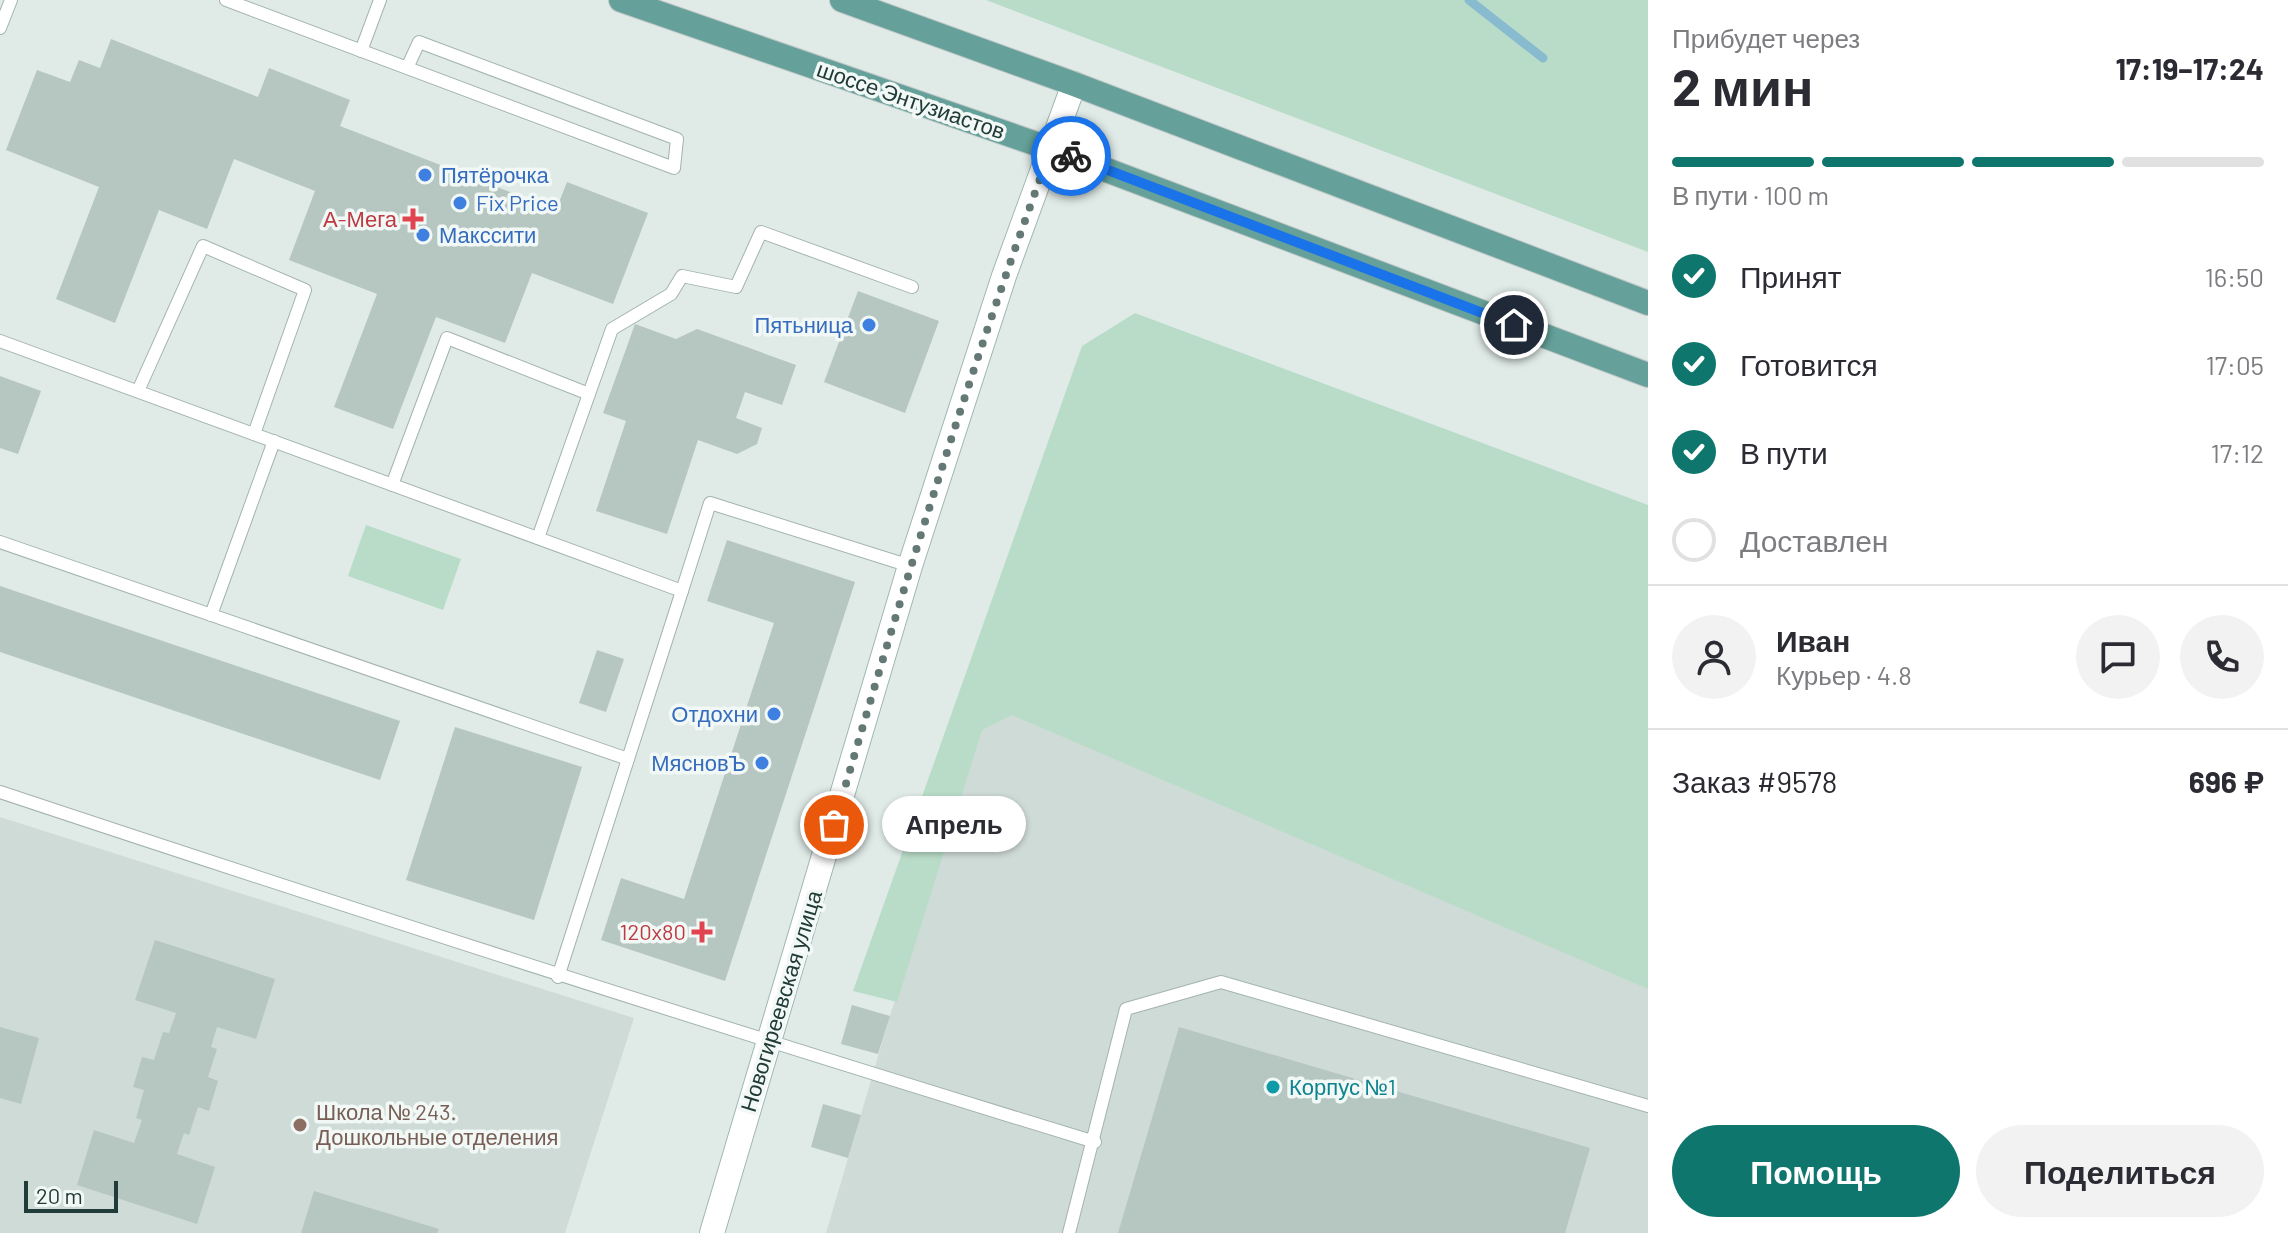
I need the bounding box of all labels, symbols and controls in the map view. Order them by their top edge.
text: Прибудет через [1672,22,1860,53]
text: 17:19–17:24 [2115,50,2264,86]
text: 2 мин [1672,54,1813,116]
street label: шоссе Энтузиастов [814,55,1009,144]
courier [1031,116,1111,196]
icon: bike [1049,134,1093,178]
place label: Пятёрочка [441,161,550,188]
marker: Пятёрочка [416,166,434,184]
text: В пути · 100 m [1672,179,1829,210]
place label: Fix Price [476,189,559,215]
marker: Fix Price [451,194,469,212]
place label: А-Мега [323,205,398,231]
marker: А-Мега [404,210,422,228]
place label: Макссити [439,221,536,247]
marker: Макссити [414,226,432,244]
icon: check [1672,254,1716,298]
text: Принят [1740,258,1842,294]
text: 16:50 [2205,261,2264,292]
pin [1480,291,1548,359]
icon: home [1492,303,1536,347]
place label: Пятьница [754,311,854,338]
marker: Пятьница [860,316,878,334]
icon: check [1672,342,1716,386]
text: Готовится [1740,346,1878,382]
text: 17:05 [2206,349,2264,380]
icon: check [1672,430,1716,474]
text: В пути [1740,434,1828,470]
text: 17:12 [2211,437,2264,468]
text: Доставлен [1740,522,1888,558]
button: person [1672,615,1756,699]
button: chat [2076,615,2160,699]
button: phone [2180,615,2264,699]
text: Иван [1776,622,1850,658]
text: Курьер · 4.8 [1776,659,1912,690]
place label: Отдохни [671,700,758,727]
marker: Отдохни [765,705,783,723]
place label: МясновЪ [651,749,746,775]
marker: МясновЪ [753,754,771,772]
text: Заказ #9578 [1672,763,1837,799]
text: 696 ₽ [2189,763,2264,799]
pin [800,791,868,859]
callout: Апрель [882,797,1026,853]
icon: bag [812,803,856,847]
text: Апрель [905,808,1003,839]
street label: Новогиреевская улица [734,886,827,1115]
place label: 120x80 [620,918,686,944]
marker: 120x80 [693,923,711,941]
place label: Корпус №1 [1289,1073,1396,1100]
marker: Корпус №1 [1264,1078,1282,1096]
place label: Школа № 243. Дошкольные отделения [316,1098,558,1150]
marker: Школа № 243. Дошкольные отделения [291,1116,309,1134]
button: Помощь [1672,1125,1960,1217]
button: Поделиться [1976,1125,2264,1217]
scale bar [24,1177,118,1213]
text: 20 m [36,1182,83,1208]

